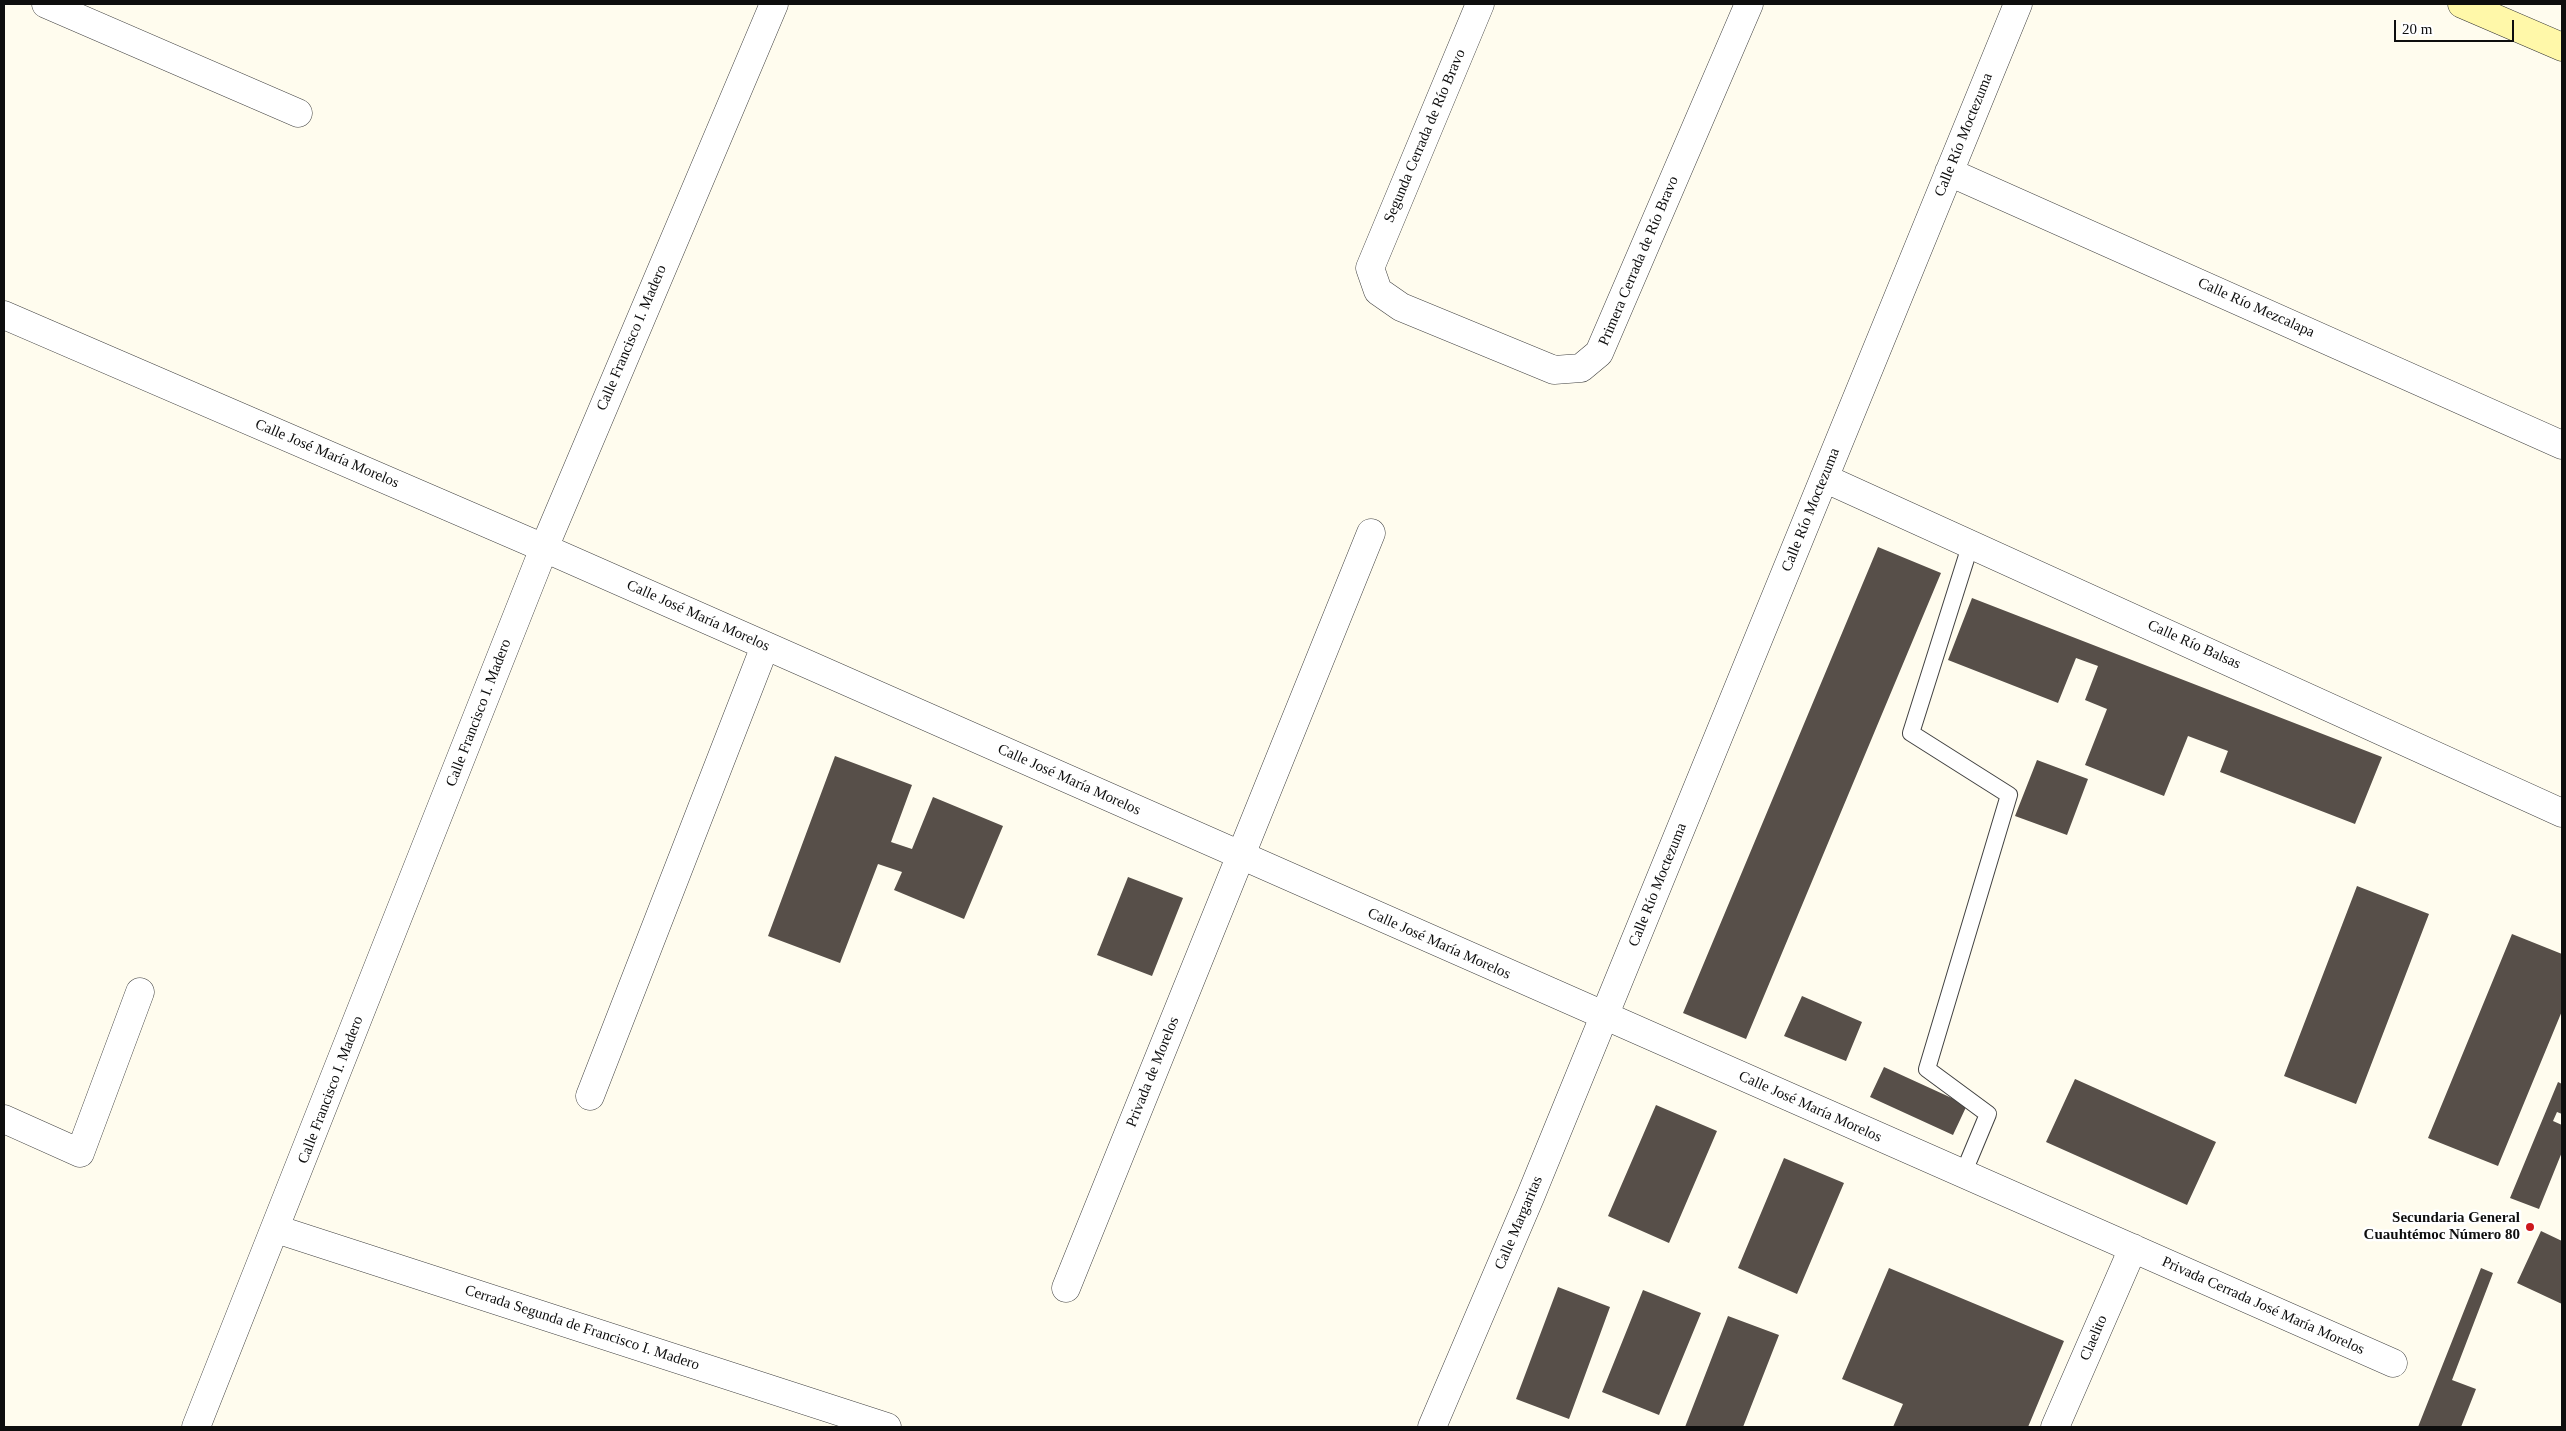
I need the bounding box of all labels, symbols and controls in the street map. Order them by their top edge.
scale bar [2396,10,2516,42]
text: 20 m [2402,21,2432,37]
street label: Segunda Cerrada de Río Bravo [1380,47,1470,225]
street label: Calle Río Moctezuma [1931,71,1997,199]
street label: Primera Cerrada de Río Bravo [1595,174,1683,348]
street label: Calle Francisco I. Madero [593,262,671,414]
street label: Calle Río Mezcalapa [2195,274,2317,342]
street label: Calle José María Morelos [252,416,402,492]
street label: Calle Río Moctezuma [1778,446,1844,574]
street label: Calle José María Morelos [624,576,772,656]
street label: Calle Río Balsas [2145,616,2243,674]
street label: Calle Francisco I. Madero [443,637,515,789]
street label: Calle José María Morelos [995,740,1143,820]
street label: Calle Río Moctezuma [1625,821,1691,949]
street label: Calle José María Morelos [1365,904,1513,984]
street label: Calle Francisco I. Madero [295,1014,367,1166]
street label: Privada de Morelos [1123,1014,1183,1130]
street label: Calle José María Morelos [1736,1067,1884,1147]
street label: Calle Margaritas [1491,1173,1547,1273]
place label: Secundaria General Cuauhtémoc Número 80 [2364,1209,2520,1244]
marker: Secundaria General Cuauhtémoc Número 80 [2524,1221,2536,1233]
street label: Privada Cerrada José María Morelos [2159,1253,2367,1359]
street label: Cerrada Segunda de Francisco I. Madero [462,1281,702,1375]
street label: Claelito [2076,1313,2112,1363]

